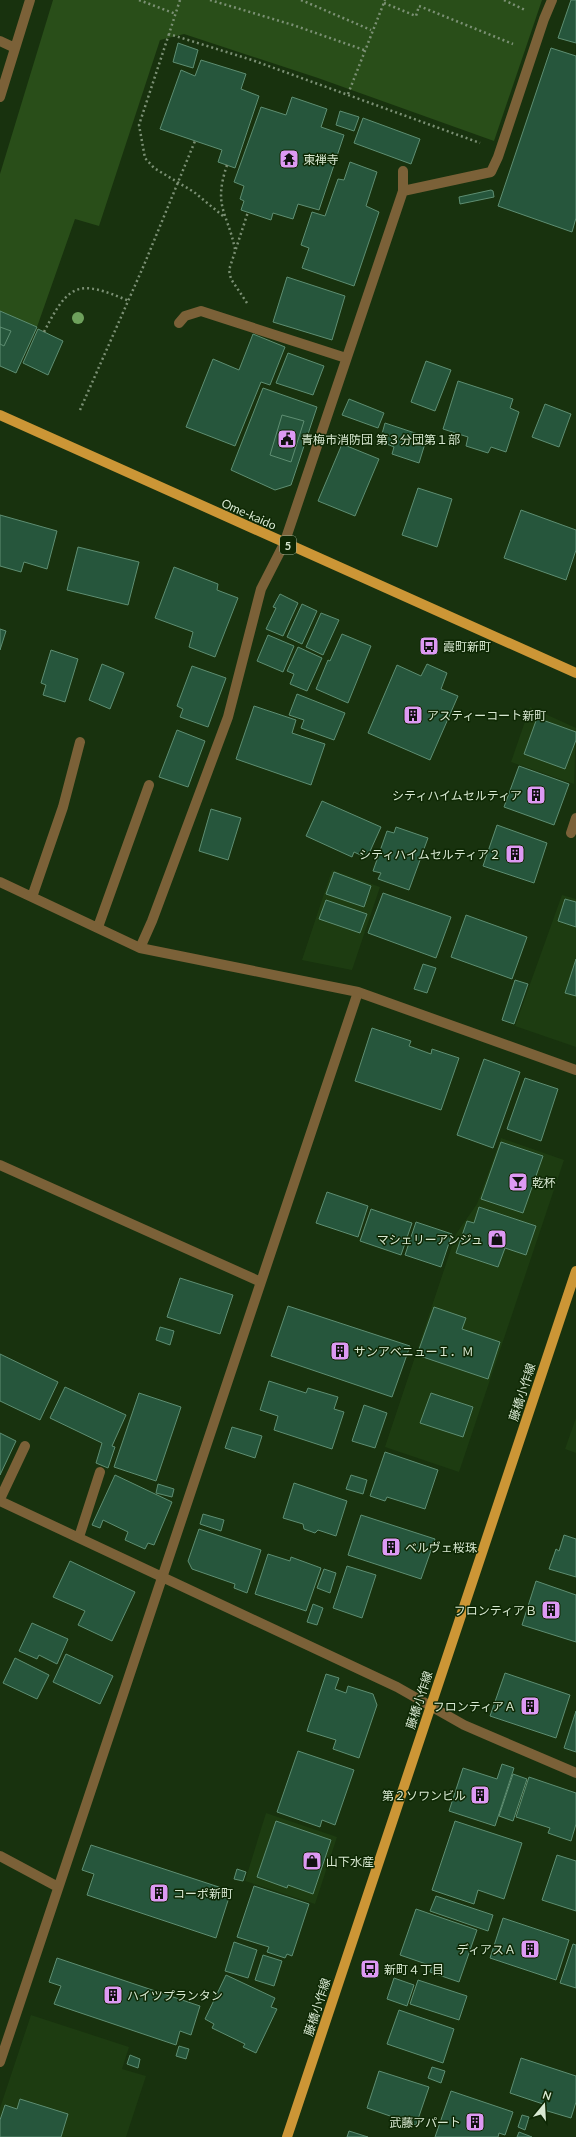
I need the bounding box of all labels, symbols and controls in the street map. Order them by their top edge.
temple icon: 東禅寺 [278,148,300,170]
place label: 東禅寺 [303,152,339,167]
public building icon: 青梅市消防団 第３分団第１部 [276,428,298,450]
place label: 青梅市消防団 第３分団第１部 [301,432,460,447]
street label: Ome-kaido [219,495,279,533]
road number: 5 [280,536,296,554]
bus stop icon: 霞町新町 [418,635,440,657]
place label: 霞町新町 [443,639,491,654]
building icon: アスティーコート新町 [402,704,424,726]
place label: アスティーコート新町 [427,708,546,723]
building icon: シティハイムセルティア [525,784,547,806]
place label: シティハイムセルティア [392,788,522,803]
building icon: シティハイムセルティア２ [504,843,526,865]
place label: シティハイムセルティア２ [359,847,501,862]
bar icon: 乾杯 [507,1171,529,1193]
place label: 乾杯 [532,1175,556,1190]
shop icon: マシェリーアンジュ [486,1228,508,1250]
place label: マシェリーアンジュ [377,1232,483,1247]
building icon: サンアベニューＩ．Ｍ [329,1340,351,1362]
place label: サンアベニューＩ．Ｍ [354,1344,474,1359]
street label: 藤橋小作線 [506,1361,538,1423]
building icon: ベルヴェ桜珠 [380,1536,402,1558]
place label: ベルヴェ桜珠 [405,1540,477,1555]
building icon: フロンティアＢ [540,1599,562,1621]
place label: フロンティアＢ [454,1603,537,1618]
street label: 藤橋小作線 [403,1669,435,1731]
building icon: フロンティアＡ [519,1695,541,1717]
place label: フロンティアＡ [433,1699,516,1714]
building icon: 第２ソワンビル [469,1784,491,1806]
place label: 第２ソワンビル [382,1788,466,1803]
shop icon: 山下水産 [301,1850,323,1872]
place label: 山下水産 [326,1854,374,1869]
building icon: コーポ新町 [148,1882,170,1904]
place label: コーポ新町 [173,1886,233,1901]
building icon: ディアスＡ [519,1938,541,1960]
place label: ディアスＡ [457,1942,516,1957]
bus stop icon: 新町４丁目 [359,1958,381,1980]
place label: 新町４丁目 [384,1962,444,1977]
street label: 藤橋小作線 [301,1976,333,2038]
building icon: ハイツプランタン [102,1984,124,2006]
place label: ハイツプランタン [127,1988,223,2003]
north arrow [524,2085,564,2125]
text: N [541,2088,553,2103]
building icon: 武藤アパート [464,2111,486,2133]
place label: 武藤アパート [389,2115,461,2130]

